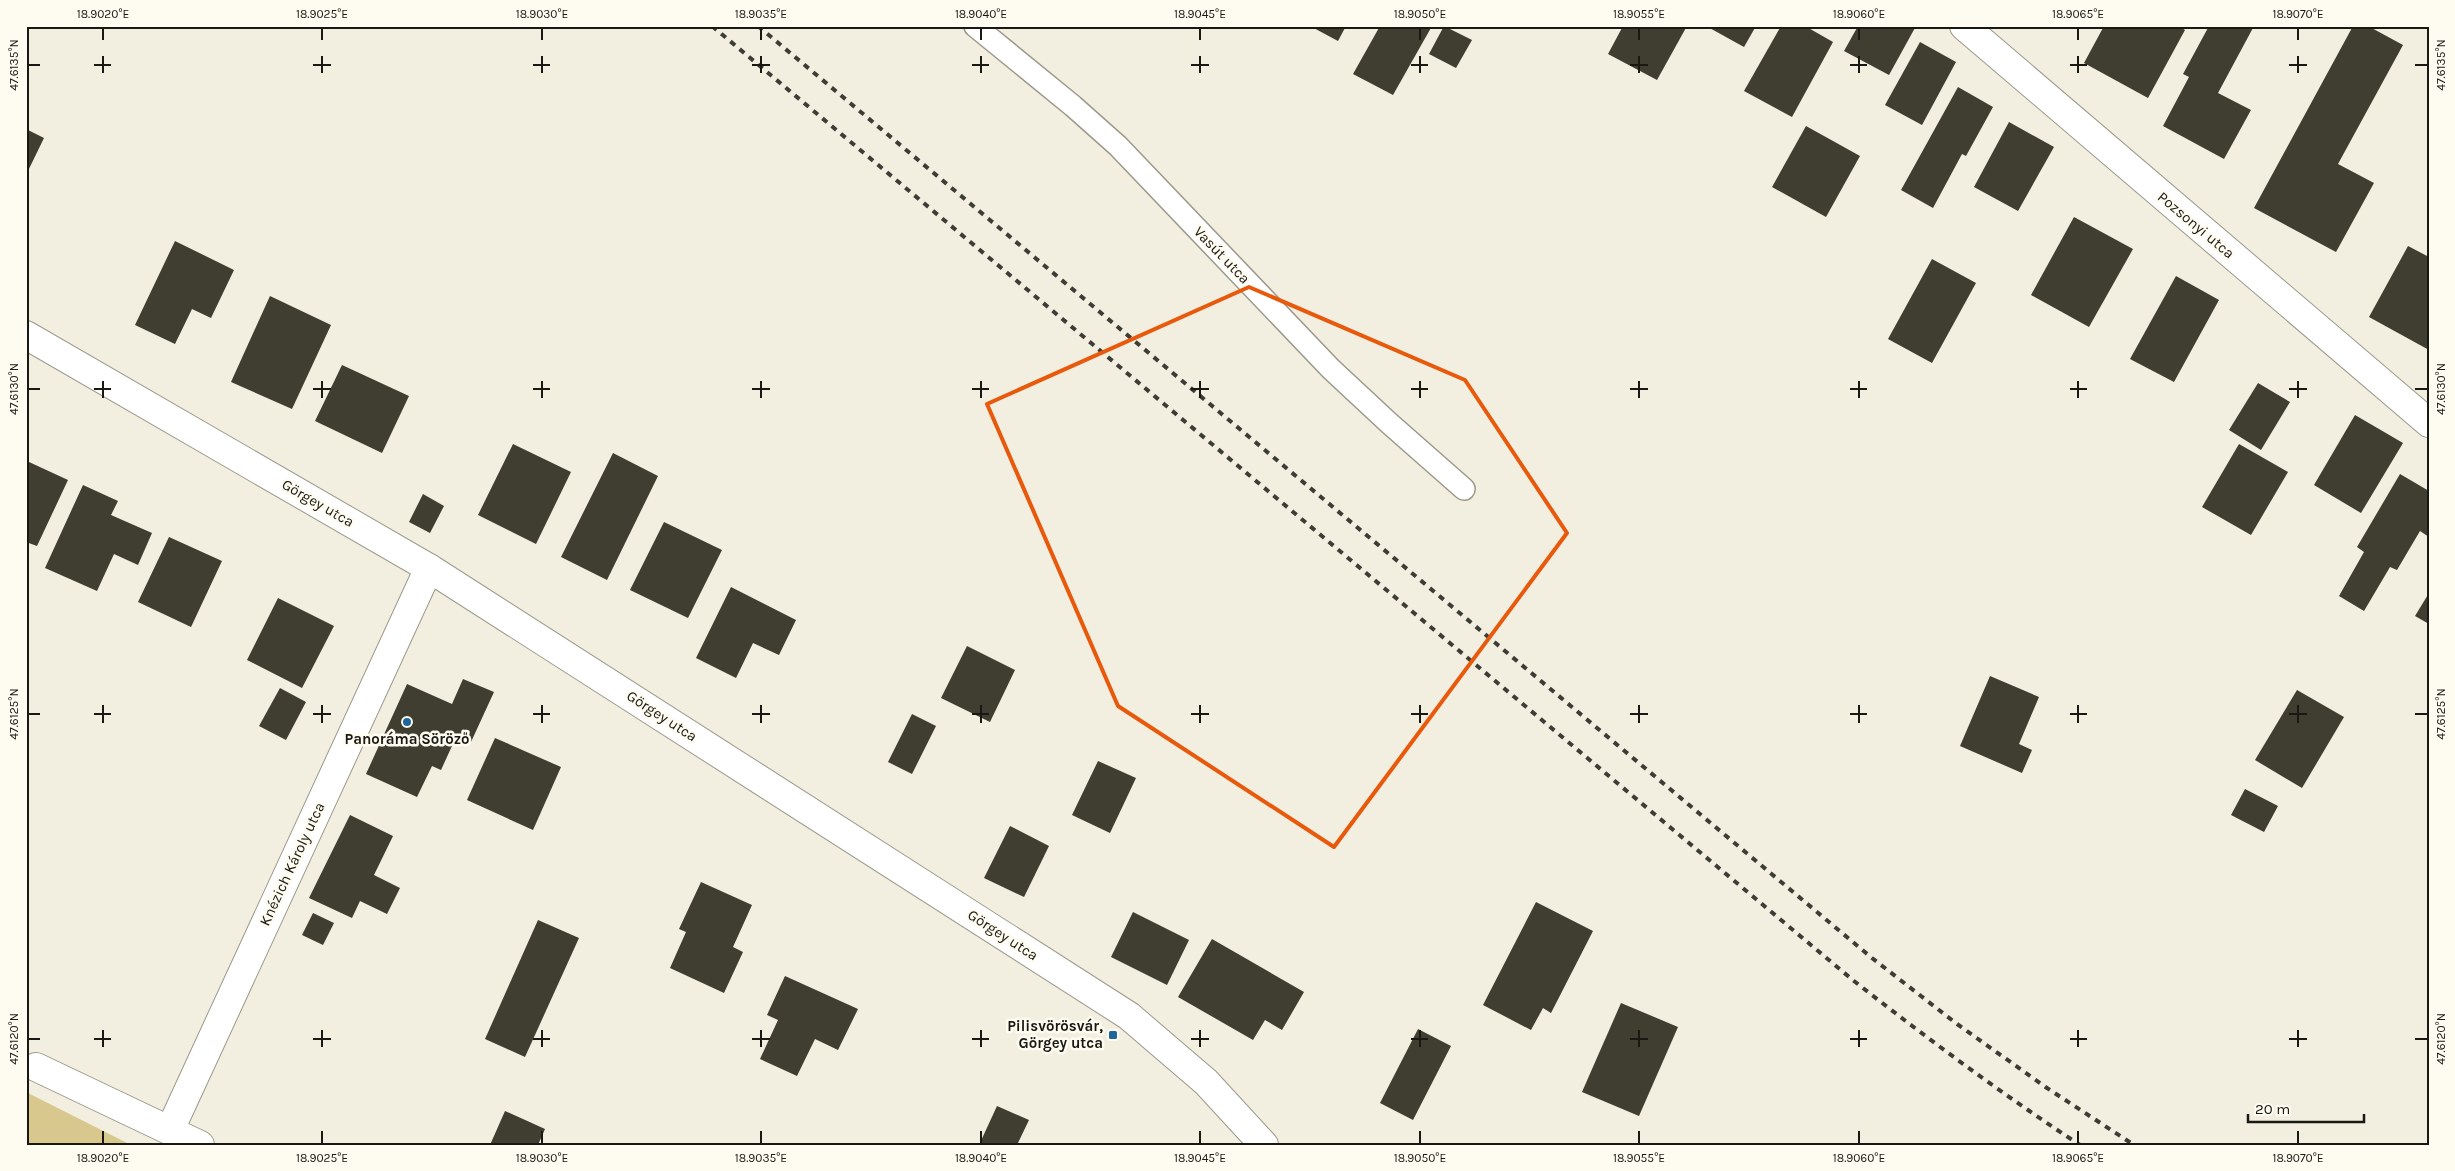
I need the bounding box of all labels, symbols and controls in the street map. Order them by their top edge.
text: 18.9020°E [77,7,129,21]
text: 18.9025°E [296,7,348,21]
text: 18.9030°E [516,7,568,21]
text: 18.9035°E [735,7,787,21]
text: 18.9040°E [955,7,1007,21]
text: 18.9045°E [1174,7,1226,21]
text: 18.9050°E [1394,7,1446,21]
text: 18.9055°E [1613,7,1665,21]
text: 18.9060°E [1833,7,1885,21]
text: 18.9065°E [2052,7,2104,21]
text: 18.9070°E [2272,7,2324,21]
text: 47.6135°N [7,39,21,91]
text: 47.6135°N [2434,39,2448,91]
street label: Pozsonyi utca [2154,188,2238,262]
street label: Vasút utca [1190,222,1254,288]
text: 47.6130°N [7,363,21,415]
text: 47.6130°N [2434,363,2448,415]
street label: Görgey utca [279,475,357,531]
street label: Görgey utca [623,687,701,745]
text: 47.6125°N [7,688,21,740]
text: 47.6125°N [2434,688,2448,740]
marker: Panoráma Söröző [401,716,413,728]
place label: Panoráma Söröző [344,730,470,748]
street label: Knézich Károly utca [255,799,329,929]
street label: Görgey utca [964,906,1042,964]
text: 47.6120°N [7,1013,21,1065]
text: 47.6120°N [2434,1013,2448,1065]
place label: Pilisvörösvár, Görgey utca [1007,1017,1103,1052]
marker: Pilisvörösvár, Görgey utca [1107,1029,1119,1041]
scale bar [2248,1091,2364,1123]
text: 20 m [2255,1100,2290,1118]
text: 18.9020°E [77,1151,129,1165]
text: 18.9025°E [296,1151,348,1165]
text: 18.9030°E [516,1151,568,1165]
text: 18.9035°E [735,1151,787,1165]
text: 18.9040°E [955,1151,1007,1165]
text: 18.9045°E [1174,1151,1226,1165]
text: 18.9050°E [1394,1151,1446,1165]
text: 18.9055°E [1613,1151,1665,1165]
text: 18.9060°E [1833,1151,1885,1165]
text: 18.9065°E [2052,1151,2104,1165]
text: 18.9070°E [2272,1151,2324,1165]

